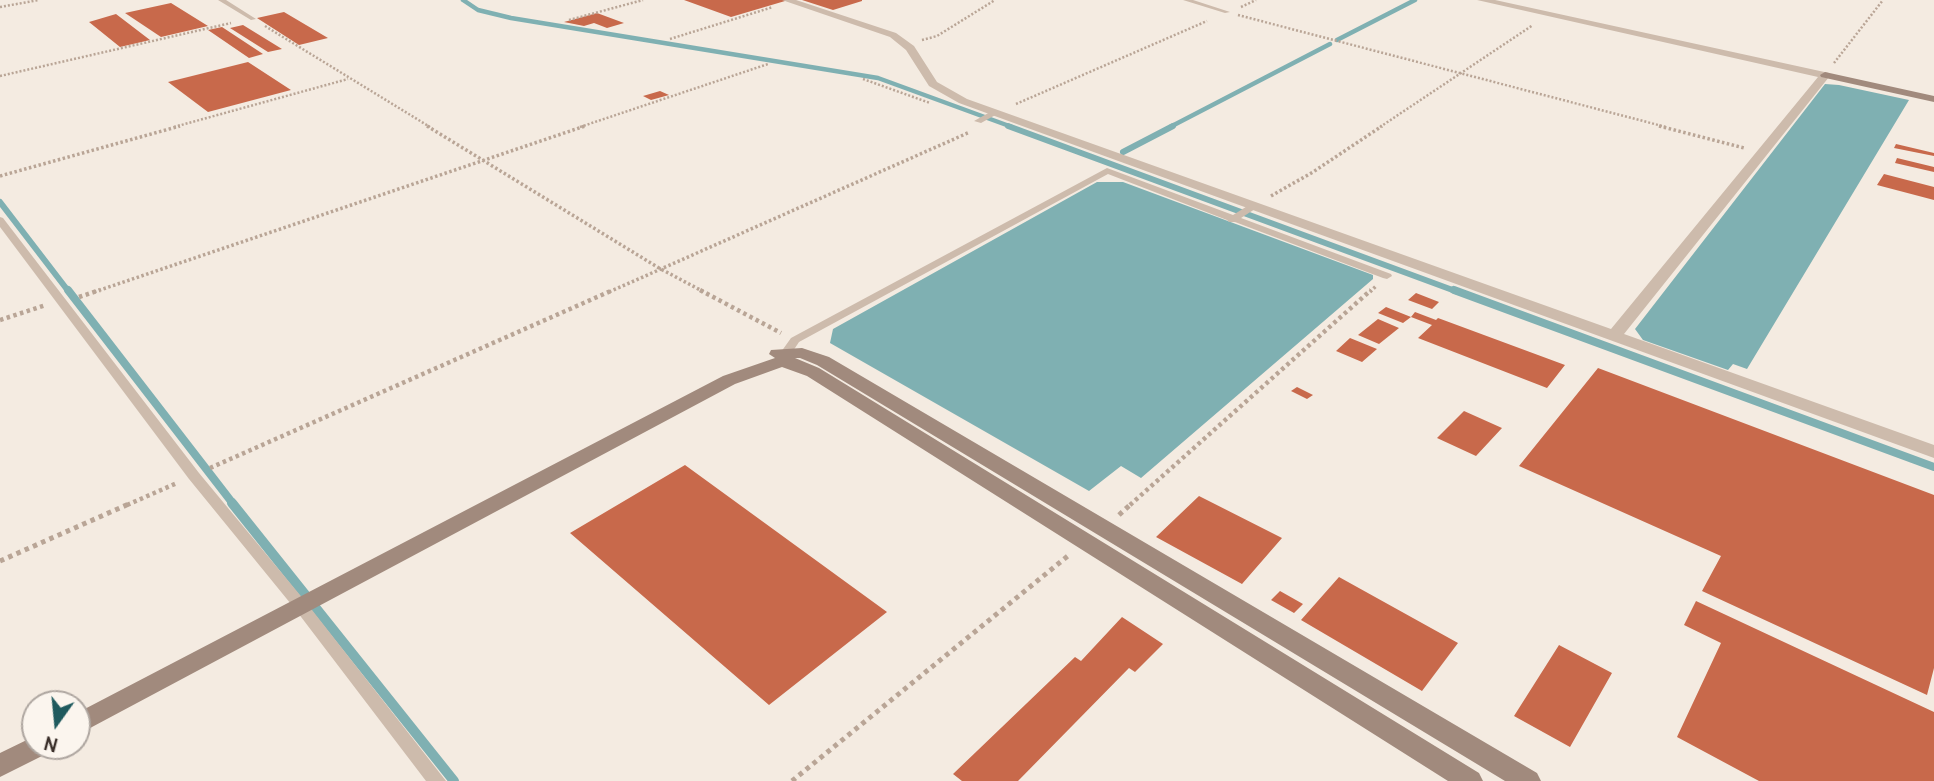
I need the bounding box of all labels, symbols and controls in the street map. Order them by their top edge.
north arrow [21,690,91,760]
text: N [41,731,60,757]

